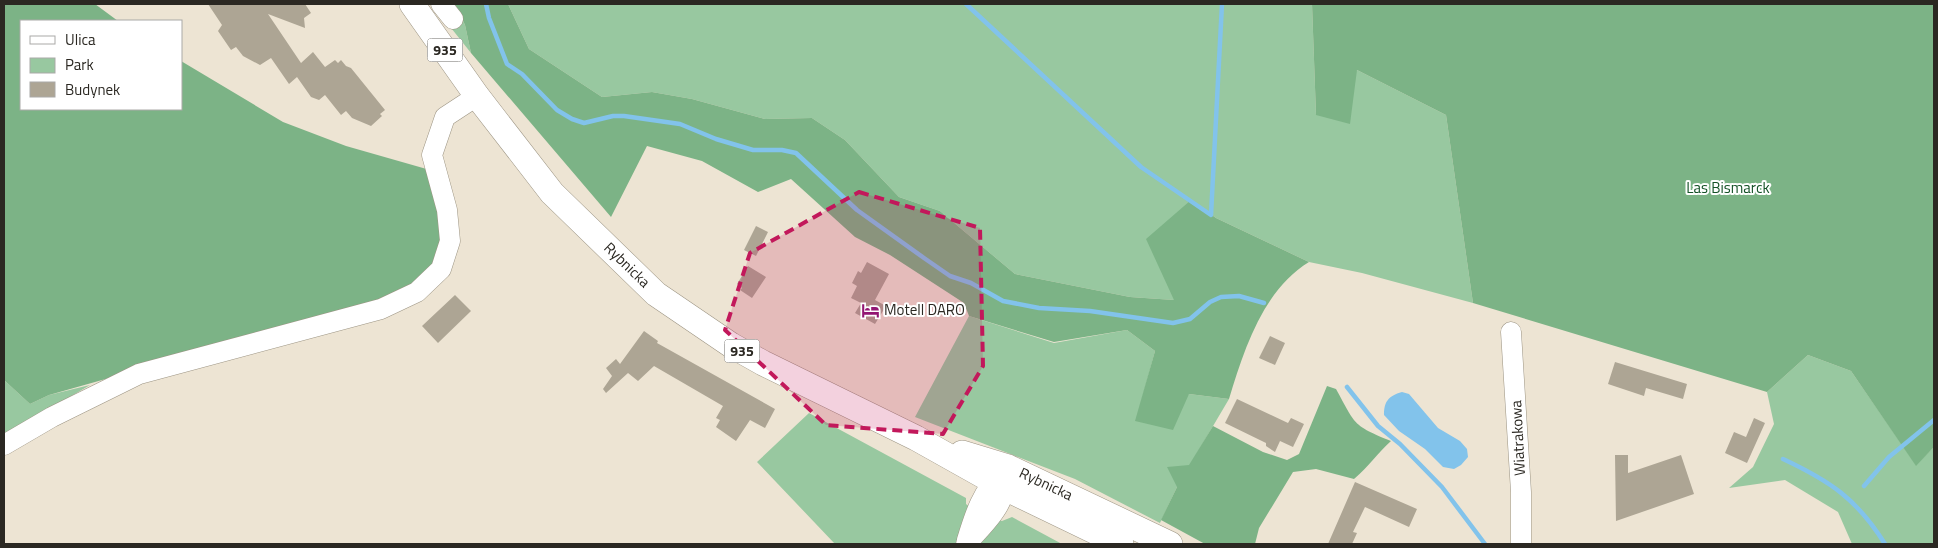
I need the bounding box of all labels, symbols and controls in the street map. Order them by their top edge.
legend [20,20,182,110]
text: Ulica [65,28,96,51]
road number: 935 [428,38,462,62]
text: Park [65,53,94,76]
text: Budynek [65,78,120,101]
park label: Las Bismarck [1686,176,1770,199]
street label: Rybnicka [599,237,656,293]
place label: Motell DARO [884,298,965,321]
hotel icon: Motell DARO [860,300,880,320]
road number: 935 [724,340,760,362]
street label: Wiatrakowa [1504,399,1531,476]
street label: Rybnicka [1016,461,1077,506]

